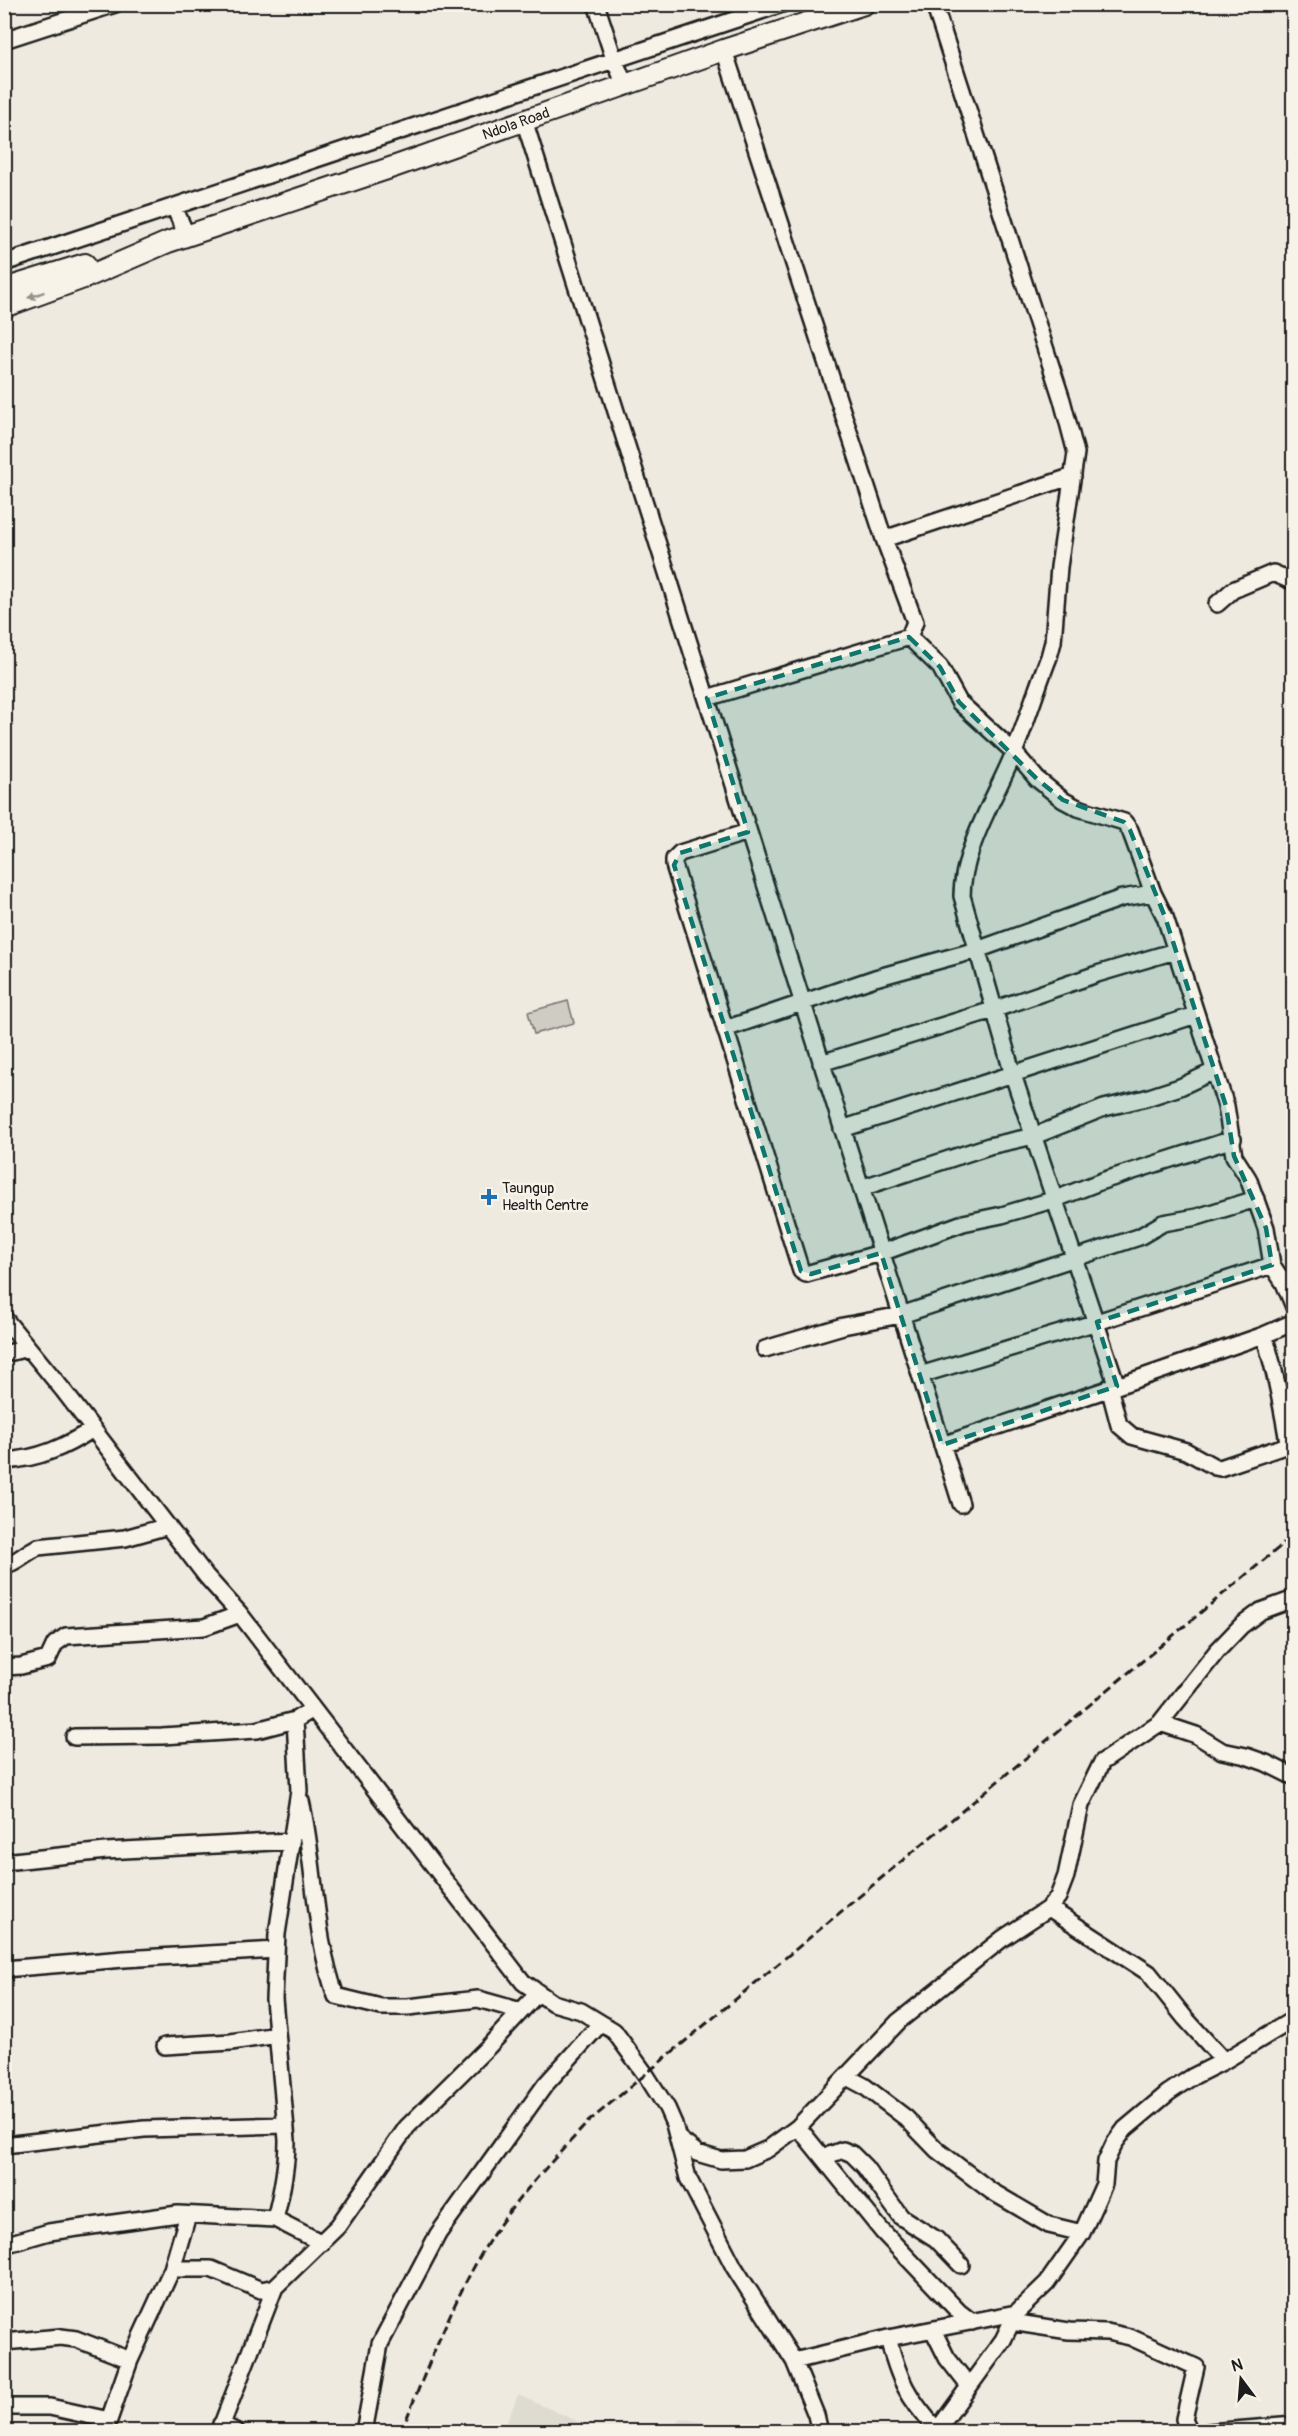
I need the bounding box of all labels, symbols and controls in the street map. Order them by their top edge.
street label: Ndola Road [480,103,552,144]
one-way arrow [27,291,45,301]
place label: Taungup Health Centre [502,1179,589,1215]
marker: Taungup Health Centre [480,1188,498,1206]
north arrow [1211,2349,1271,2409]
text: N [1229,2354,1245,2377]

